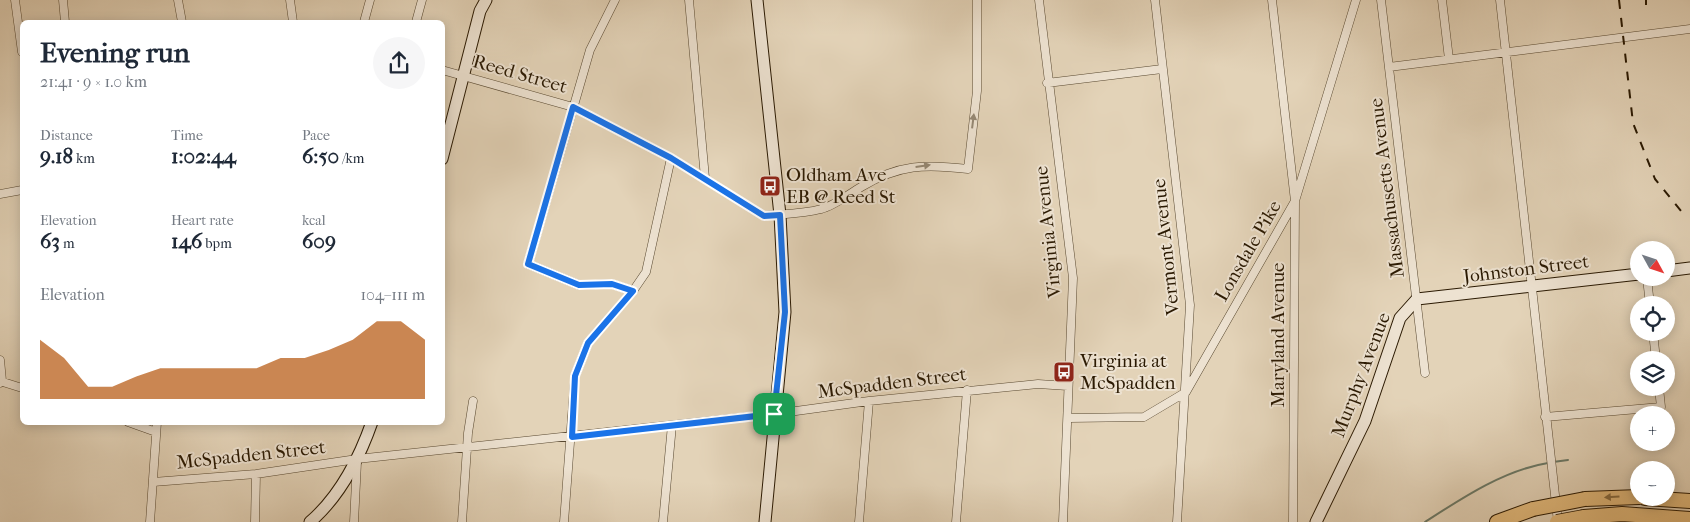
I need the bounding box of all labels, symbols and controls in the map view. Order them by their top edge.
text: Evening run [40,36,190,69]
button: share [373,37,425,89]
street label: Reed Street [470,50,570,98]
text: 21:41 · 9 × 1.0 km [40,72,147,91]
street label: Massachusetts Avenue [1365,97,1409,279]
one-way arrow [969,112,977,128]
text: Distance [40,127,93,144]
text: Time [171,127,203,144]
text: Pace [302,127,330,144]
text: 9.18 [40,144,73,168]
text: 1:02:44 [171,144,236,168]
text: 6:50 [302,144,339,168]
text: km [73,150,95,167]
text: /km [339,150,364,167]
one-way arrow [916,162,932,170]
place label: Oldham Ave EB @ Reed St [786,164,896,208]
street label: Virginia Avenue [1030,165,1066,300]
bus stop icon: Oldham Ave EB @ Reed St [758,174,782,198]
street label: Vermont Avenue [1148,178,1184,317]
street label: Lonsdale Pike [1210,197,1286,305]
text: Elevation [40,212,97,229]
text: Heart rate [171,212,234,229]
text: kcal [302,212,326,229]
text: 63 [40,229,60,253]
text: 146 [171,229,202,253]
text: 609 [302,229,336,253]
text: m [60,235,75,252]
text: bpm [202,235,232,252]
north arrow [1630,241,1675,286]
map controls [1630,241,1675,506]
street label: Johnston Street [1460,250,1590,288]
street label: Maryland Avenue [1267,262,1289,408]
text: Elevation [40,285,105,304]
text: 104–111 m [360,285,425,304]
button: locate [1630,296,1675,341]
street label: Murphy Avenue [1327,309,1395,441]
place label: Virginia at McSpadden [1079,350,1176,394]
button: layers [1630,351,1675,396]
bus stop icon: Virginia at McSpadden [1052,360,1076,384]
street label: McSpadden Street [816,363,968,403]
pin [753,393,795,435]
icon: arrive [760,400,788,428]
button: + [1630,406,1675,451]
street label: McSpadden Street [175,436,327,474]
button: − [1630,461,1675,506]
one-way arrow [1603,493,1619,501]

